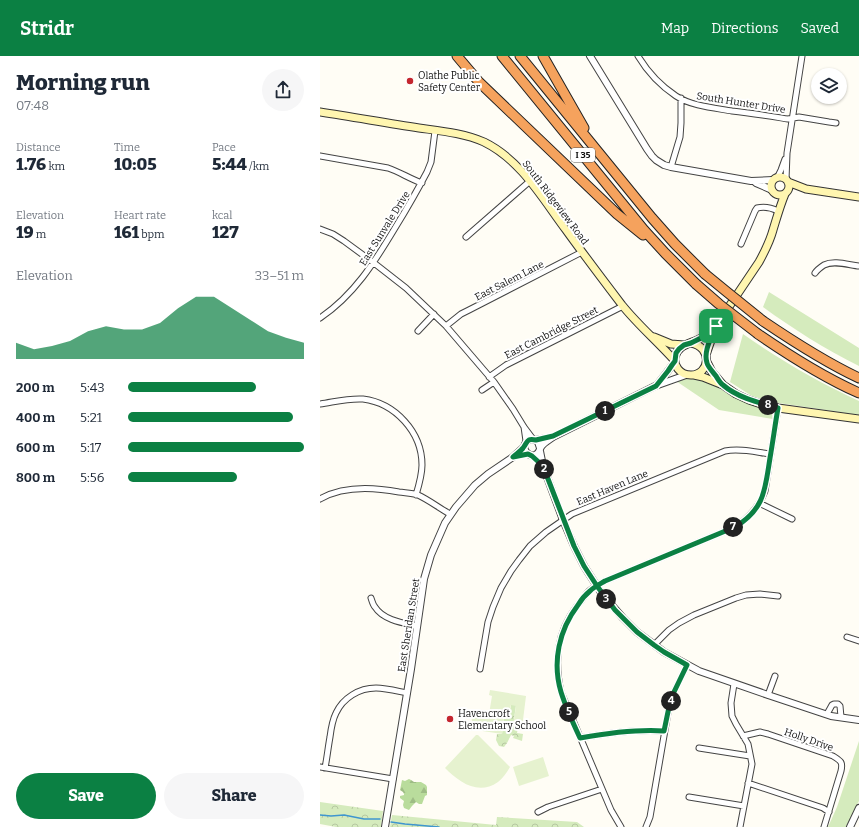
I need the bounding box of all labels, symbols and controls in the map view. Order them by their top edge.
text: Stridr [20,17,74,40]
text: Map [661,20,689,37]
text: Directions [711,20,779,37]
text: Saved [801,20,839,37]
map controls [811,68,847,104]
button: layers [811,68,847,104]
text: Morning run [16,69,149,96]
button: share [262,69,304,111]
place label: Olathe Public Safety Center [418,70,481,94]
marker: Olathe Public Safety Center [405,76,415,86]
street label: South Hunter Drive [695,90,786,116]
text: 07:48 [16,98,49,113]
text: Distance [16,141,61,154]
text: Time [114,141,140,154]
text: Pace [212,141,236,154]
road number: I 35 [571,148,595,162]
text: 1.76 [16,154,46,175]
text: 10:05 [114,154,157,175]
text: 5:44 [212,154,247,175]
street label: South Ridgeview Road [520,158,591,247]
text: km [46,160,65,173]
text: /km [247,160,269,173]
street label: East Sunvale Drive [357,189,413,268]
text: Elevation [16,209,64,222]
text: Heart rate [114,209,166,222]
text: kcal [212,209,232,222]
text: 19 [16,222,34,243]
text: 161 [114,222,139,243]
text: 127 [212,222,239,243]
text: m [34,228,46,241]
text: bpm [139,228,165,241]
street label: East Salem Lane [473,258,546,303]
text: Elevation [16,268,73,283]
text: 33–51 m [255,268,304,283]
street label: East Cambridge Street [503,304,601,362]
pin [699,309,733,343]
icon: arrive [705,315,727,337]
text: 200 m [16,380,55,395]
text: 5:43 [80,380,105,395]
pin: 8 [758,395,778,415]
text: 8 [765,398,771,411]
pin: 1 [595,401,615,421]
text: 1 [603,404,607,417]
text: 400 m [16,410,55,425]
text: 5:21 [80,410,102,425]
text: 600 m [16,440,55,455]
text: 5:17 [80,440,101,455]
pin: 2 [534,459,554,479]
text: 2 [541,462,547,475]
street label: East Haven Lane [575,467,650,508]
text: 800 m [16,470,55,485]
text: 5:56 [80,470,104,485]
pin: 7 [723,517,743,537]
text: 7 [730,520,736,533]
street label: East Sheridan Street [396,577,422,673]
pin: 3 [596,589,616,609]
text: 3 [603,592,609,605]
pin: 4 [661,691,681,711]
text: 4 [668,694,674,707]
pin: 5 [559,702,579,722]
text: 5 [566,705,572,718]
place label: Havencroft Elementary School [458,708,546,732]
marker: Havencroft Elementary School [445,714,455,724]
street label: Holly Drive [783,726,835,754]
button: Save [16,773,156,819]
button: Share [164,773,304,819]

